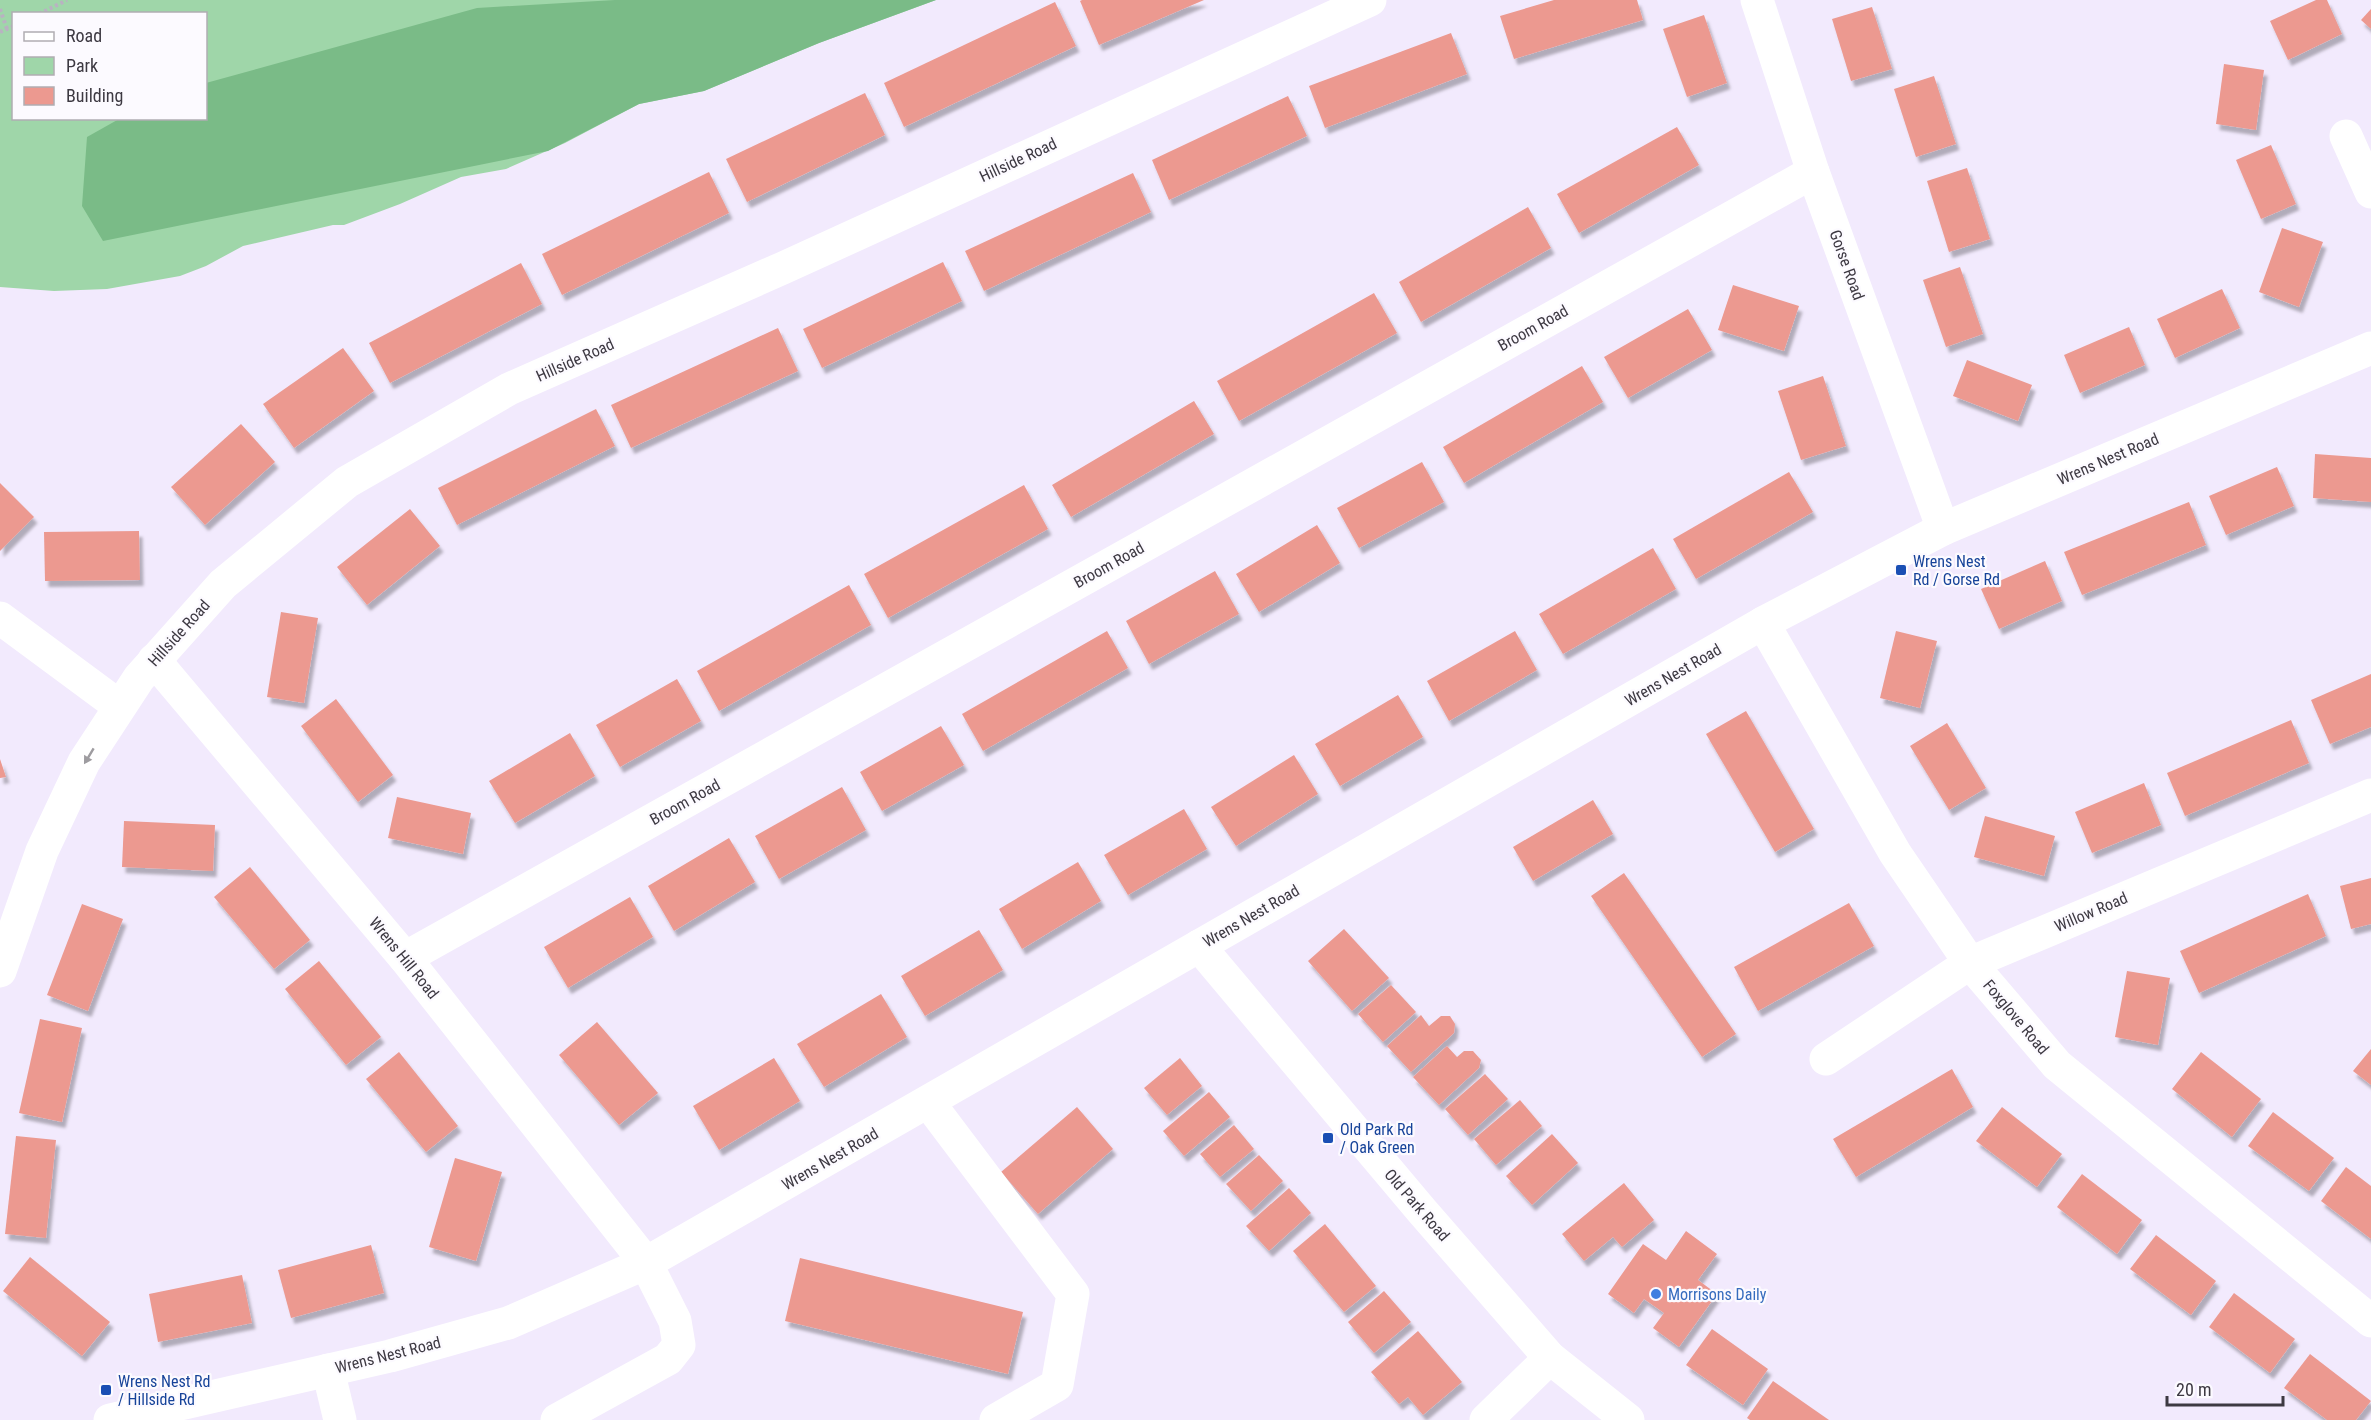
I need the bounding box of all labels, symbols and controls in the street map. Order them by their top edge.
legend [12,12,207,120]
text: Road [66,25,102,46]
text: Park [66,55,98,76]
text: Building [66,85,123,106]
street label: Hillside Road [976,134,1060,186]
street label: Gorse Road [1826,227,1868,303]
street label: Broom Road [1495,301,1571,355]
street label: Hillside Road [533,334,617,386]
street label: Wrens Nest Road [2054,429,2162,489]
street label: Broom Road [1071,538,1147,592]
place label: Wrens Nest Rd / Gorse Rd [1913,552,2000,589]
marker: Wrens Nest Rd / Gorse Rd [1894,563,1908,577]
street label: Hillside Road [144,596,214,670]
street label: Wrens Nest Road [1621,640,1725,710]
one-way arrow [83,747,94,764]
street label: Broom Road [647,775,723,829]
street label: Wrens Nest Road [1199,881,1303,951]
street label: Willow Road [2052,888,2130,936]
street label: Wrens Hill Road [365,913,443,1003]
street label: Foxglove Road [1979,976,2053,1058]
place label: Old Park Rd / Oak Green [1340,1120,1415,1157]
street label: Wrens Nest Road [778,1124,882,1194]
marker: Old Park Rd / Oak Green [1321,1131,1335,1145]
street label: Old Park Road [1381,1165,1453,1245]
place label: Morrisons Daily [1668,1285,1767,1304]
marker: Morrisons Daily [1649,1287,1663,1301]
street label: Wrens Nest Road [333,1333,443,1377]
scale bar [2167,1369,2282,1407]
place label: Wrens Nest Rd / Hillside Rd [118,1372,211,1409]
text: 20 m [2176,1379,2211,1400]
marker: Wrens Nest Rd / Hillside Rd [99,1383,113,1397]

